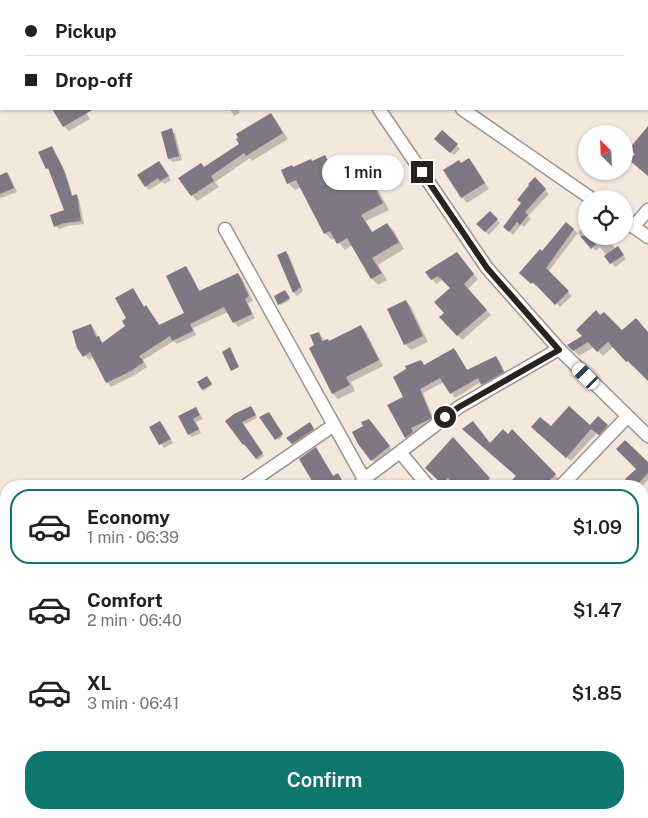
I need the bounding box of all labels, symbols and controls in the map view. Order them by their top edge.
text: Pickup [55,20,117,42]
text: Drop-off [55,69,132,91]
north arrow [578,125,632,180]
map controls [578,125,633,245]
callout: 1 min [322,154,404,190]
route end [411,161,433,183]
text: 1 min [344,163,382,182]
button: locate [578,190,633,245]
car [570,360,601,392]
route start [434,406,456,428]
icon: car [27,504,72,549]
text: Economy [87,506,170,528]
text: $1.09 [572,516,622,538]
text: 1 min · 06:39 [87,528,179,547]
icon: car [27,587,72,632]
text: Comfort [87,589,163,611]
text: $1.47 [573,599,622,621]
text: 2 min · 06:40 [87,611,182,630]
icon: car [27,670,72,715]
text: XL [87,672,112,694]
text: $1.85 [571,682,622,704]
text: 3 min · 06:41 [87,694,179,713]
button: Confirm [25,751,624,809]

